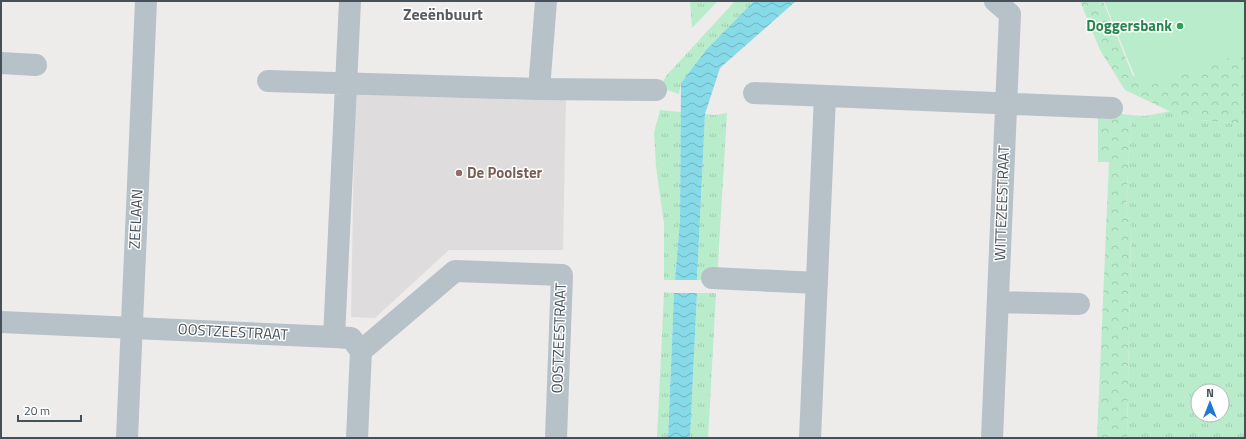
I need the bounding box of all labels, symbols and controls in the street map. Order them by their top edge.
district label: Zeeënbuurt [403,2,483,26]
place label: Doggersbank [1086,14,1172,37]
marker: Doggersbank [1175,21,1185,31]
street label: WITTEZEESTRAAT [988,145,1015,261]
place label: De Poolster [467,161,543,184]
marker: De Poolster [454,168,464,178]
street label: ZEELAAN [122,188,149,249]
street label: OOSTZEESTRAAT [545,282,572,394]
street label: OOSTZEESTRAAT [177,317,289,346]
north arrow [1190,383,1230,423]
text: N [1206,385,1214,401]
scale bar [18,397,81,423]
text: 20 m [24,401,50,420]

